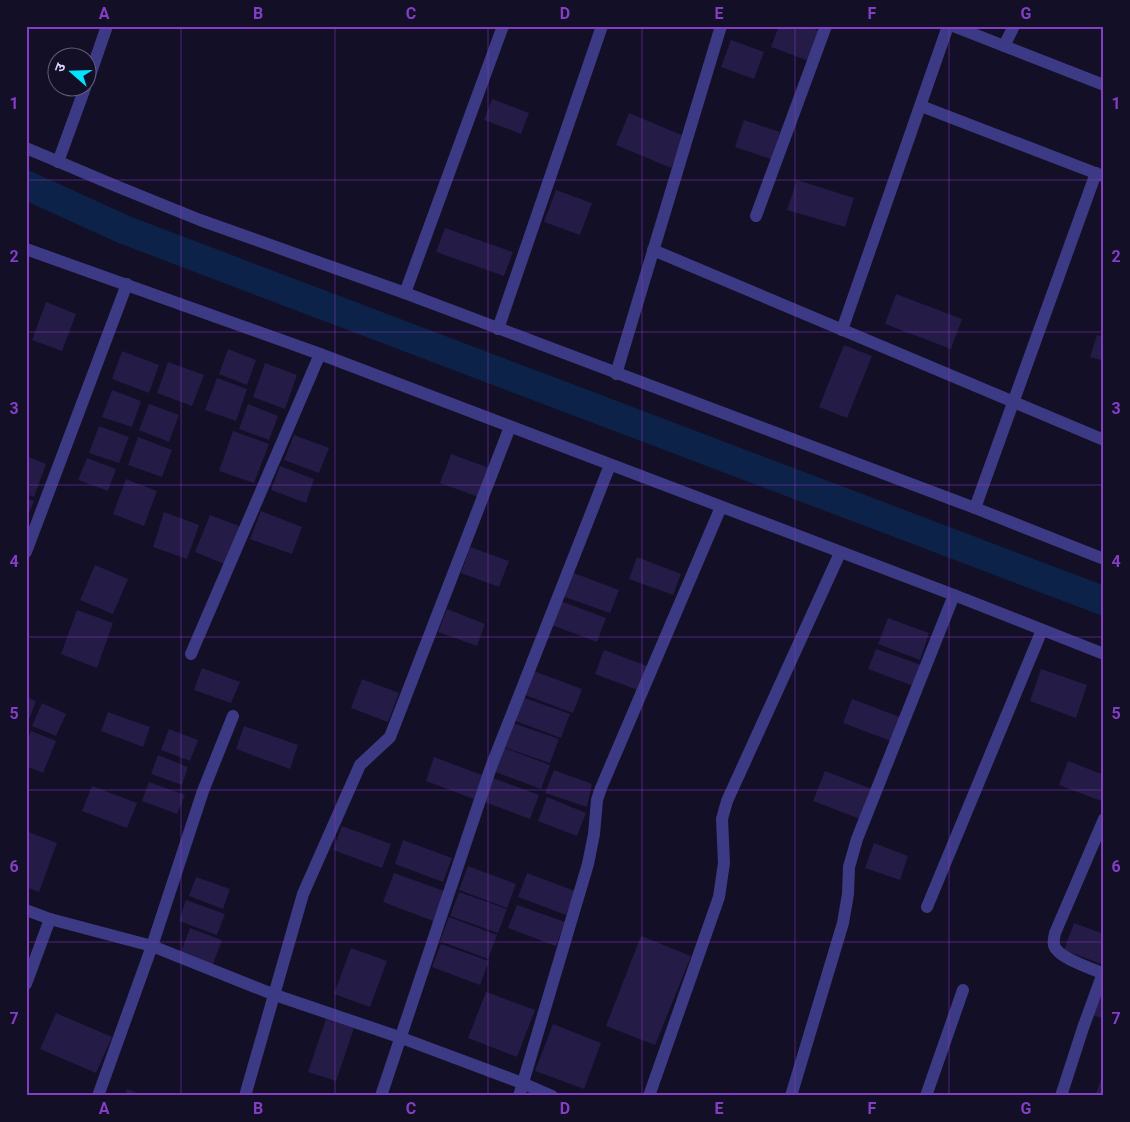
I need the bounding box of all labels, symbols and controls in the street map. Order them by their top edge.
text: A [99,4,110,23]
text: B [253,4,263,23]
text: C [406,4,416,23]
text: D [560,4,570,23]
text: E [715,4,724,23]
text: F [868,4,877,23]
text: G [1021,4,1032,23]
north arrow [48,48,98,98]
text: उ [51,60,69,74]
text: 1 [9,94,19,113]
text: 1 [1111,94,1121,113]
text: 2 [9,247,19,266]
text: 2 [1111,247,1121,266]
text: 3 [9,399,19,418]
text: 3 [1111,399,1121,418]
text: 4 [9,552,19,571]
text: 4 [1111,552,1121,571]
text: 5 [9,704,19,723]
text: 5 [1111,704,1121,723]
text: 6 [9,857,19,876]
text: 6 [1111,857,1121,876]
text: 7 [9,1009,19,1028]
text: 7 [1111,1009,1121,1028]
text: A [99,1099,110,1118]
text: B [253,1099,263,1118]
text: C [406,1099,416,1118]
text: D [560,1099,570,1118]
text: E [715,1099,724,1118]
text: F [868,1099,877,1118]
text: G [1021,1099,1032,1118]

